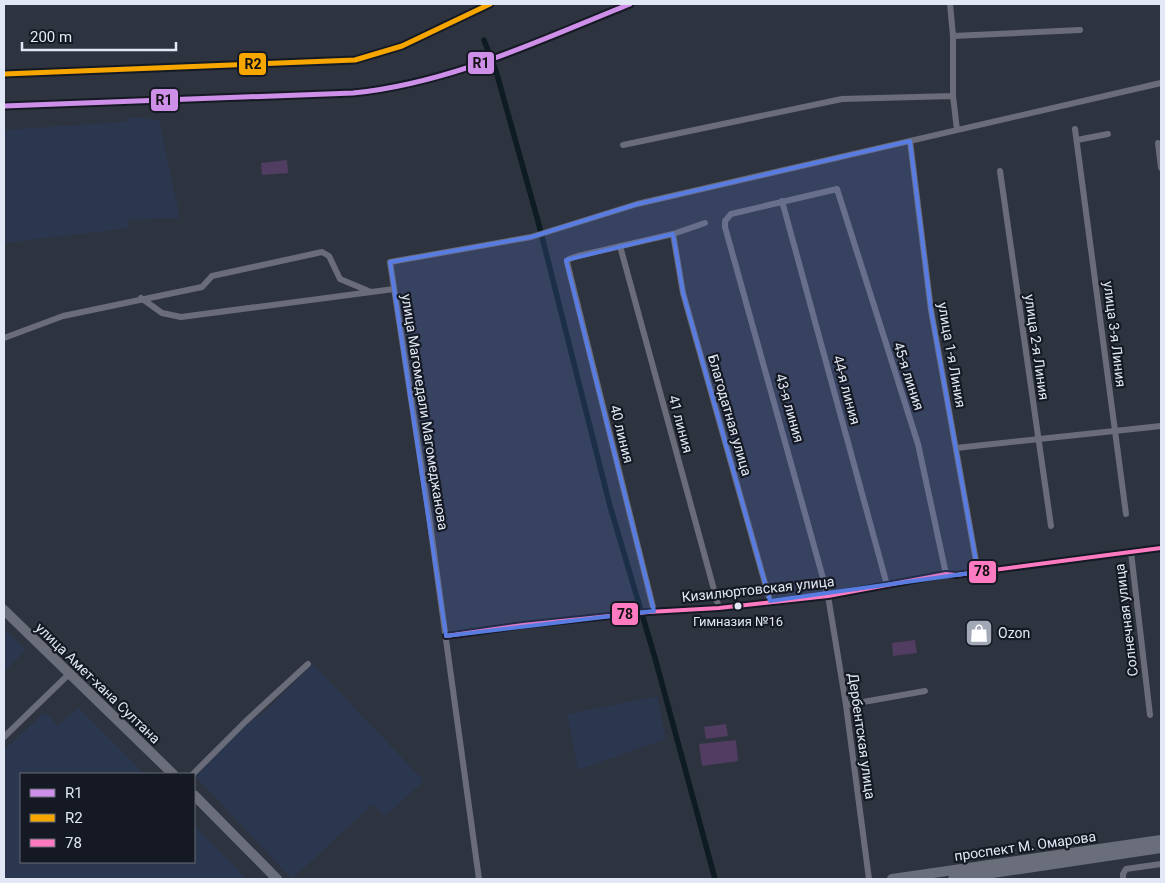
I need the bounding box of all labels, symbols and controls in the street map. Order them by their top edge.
scale bar [22,20,176,52]
text: 200 m [30,28,72,46]
line badge: R1 [467,51,495,75]
line badge: R2 [238,52,267,76]
text: R1 [472,55,490,71]
text: R2 [244,56,262,72]
line badge: R1 [150,88,179,112]
text: R1 [155,92,173,108]
street label: улица 3-я Линия [1101,280,1129,388]
street label: улица Магомедали Магомеджановa [398,293,452,531]
street label: улица 2-я Линия [1022,293,1052,401]
street label: улица 1-я Линия [935,301,969,409]
street label: 45-я линия [890,340,928,412]
street label: Благодатная улица [705,352,755,478]
street label: 44-я линия [830,354,864,426]
street label: 43-я линия [773,372,807,444]
street label: 41 линия [666,393,696,455]
street label: 40 линия [607,403,637,465]
line badge: 78 [968,560,997,584]
text: 78 [974,563,990,579]
street label: Солнечная улица [1111,563,1141,677]
street label: Кизилюртовская улица [681,573,835,605]
marker: Гимназия №16 [733,601,743,611]
line badge: 78 [611,602,639,626]
text: 78 [617,606,633,622]
place label: Гимназия №16 [693,614,783,629]
shop icon: Ozon [964,618,994,648]
street label: улица Амет-хана Султана [33,619,163,747]
place label: Ozon [998,625,1030,641]
street label: Дербентская улица [845,672,879,800]
legend [20,773,195,863]
text: R1 [65,784,83,802]
text: R2 [65,809,83,827]
street label: проспект М. Омарова [953,828,1097,864]
text: 78 [65,834,82,852]

